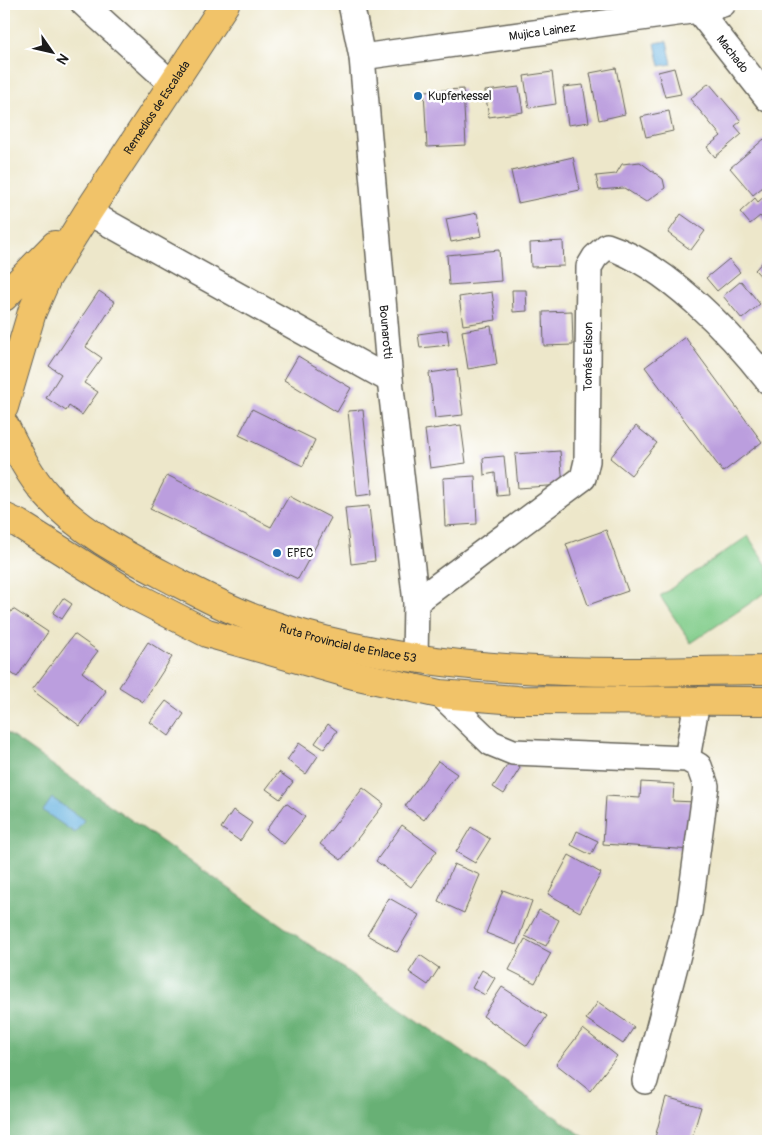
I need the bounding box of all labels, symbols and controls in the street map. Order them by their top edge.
street label: Mujica Lainez [508,20,577,44]
north arrow [28,28,78,78]
street label: Machado [713,33,752,77]
text: N [53,50,72,68]
street label: Remedios de Escalada [121,58,194,158]
place label: Kupferkessel [428,89,492,104]
marker: Kupferkessel [412,90,424,102]
street label: Bounarotti [376,304,395,359]
street label: Tomás Edison [581,322,596,391]
place label: EPEC [287,546,314,561]
marker: EPEC [271,547,283,559]
street label: Ruta Provincial de Enlace 53 [277,621,418,666]

